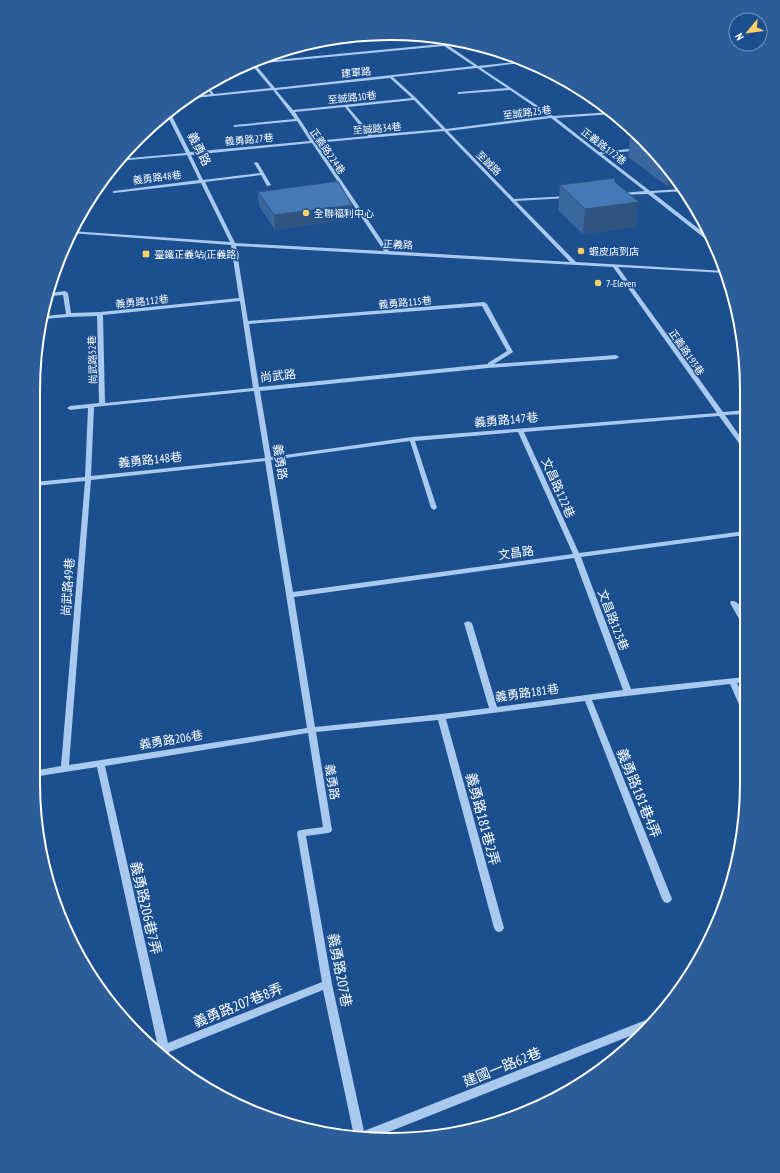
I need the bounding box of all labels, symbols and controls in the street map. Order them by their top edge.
north arrow [728,12,768,52]
text: N [732,31,747,43]
street label: 建軍路 [340,64,372,81]
street label: 至誠路10巷 [327,88,377,107]
street label: 至誠路25巷 [502,103,552,122]
street label: 至誠路34巷 [352,120,402,137]
street label: 正義路172巷 [578,125,629,168]
street label: 正義路224巷 [307,126,348,177]
street label: 義勇路 [185,129,214,168]
street label: 義勇路27巷 [224,131,274,148]
street label: 至誠路 [473,148,504,179]
street label: 義勇路48巷 [132,168,182,187]
place label: 全聯福利中心 [314,207,374,220]
marker: 全聯福利中心 [301,208,311,218]
street label: 正義路 [383,237,413,252]
place label: 蝦皮店到店 [589,245,639,258]
marker: 蝦皮店到店 [576,246,586,256]
place label: 臺鐵正義站(正義路) [154,248,239,261]
marker: 臺鐵正義站(正義路) [141,249,151,259]
place label: 7-Eleven [606,277,636,290]
marker: 7-Eleven [593,278,603,288]
street label: 義勇路112巷 [115,292,169,311]
street label: 義勇路115巷 [378,294,432,311]
street label: 正義路193巷 [666,327,707,378]
street label: 尚武路52巷 [85,335,100,385]
street label: 尚武路 [259,366,297,385]
street label: 義勇路147巷 [473,409,539,430]
street label: 義勇路 [270,443,291,481]
street label: 義勇路148巷 [117,449,183,470]
street label: 文昌路122巷 [539,455,578,520]
street label: 文昌路 [497,543,535,562]
street label: 尚武路49巷 [58,557,77,617]
street label: 文昌路123巷 [595,587,632,652]
street label: 義勇路181巷 [494,681,560,704]
street label: 義勇路206巷 [138,727,204,752]
street label: 義勇路181巷4弄 [613,745,665,841]
street label: 義勇路 [322,763,343,801]
street label: 義勇路181巷2弄 [462,771,504,867]
street label: 義勇路206巷7弄 [127,860,165,956]
street label: 義勇路207巷 [324,932,356,1008]
street label: 義勇路207巷8弄 [190,979,286,1031]
street label: 建國一路62巷 [460,1043,544,1091]

